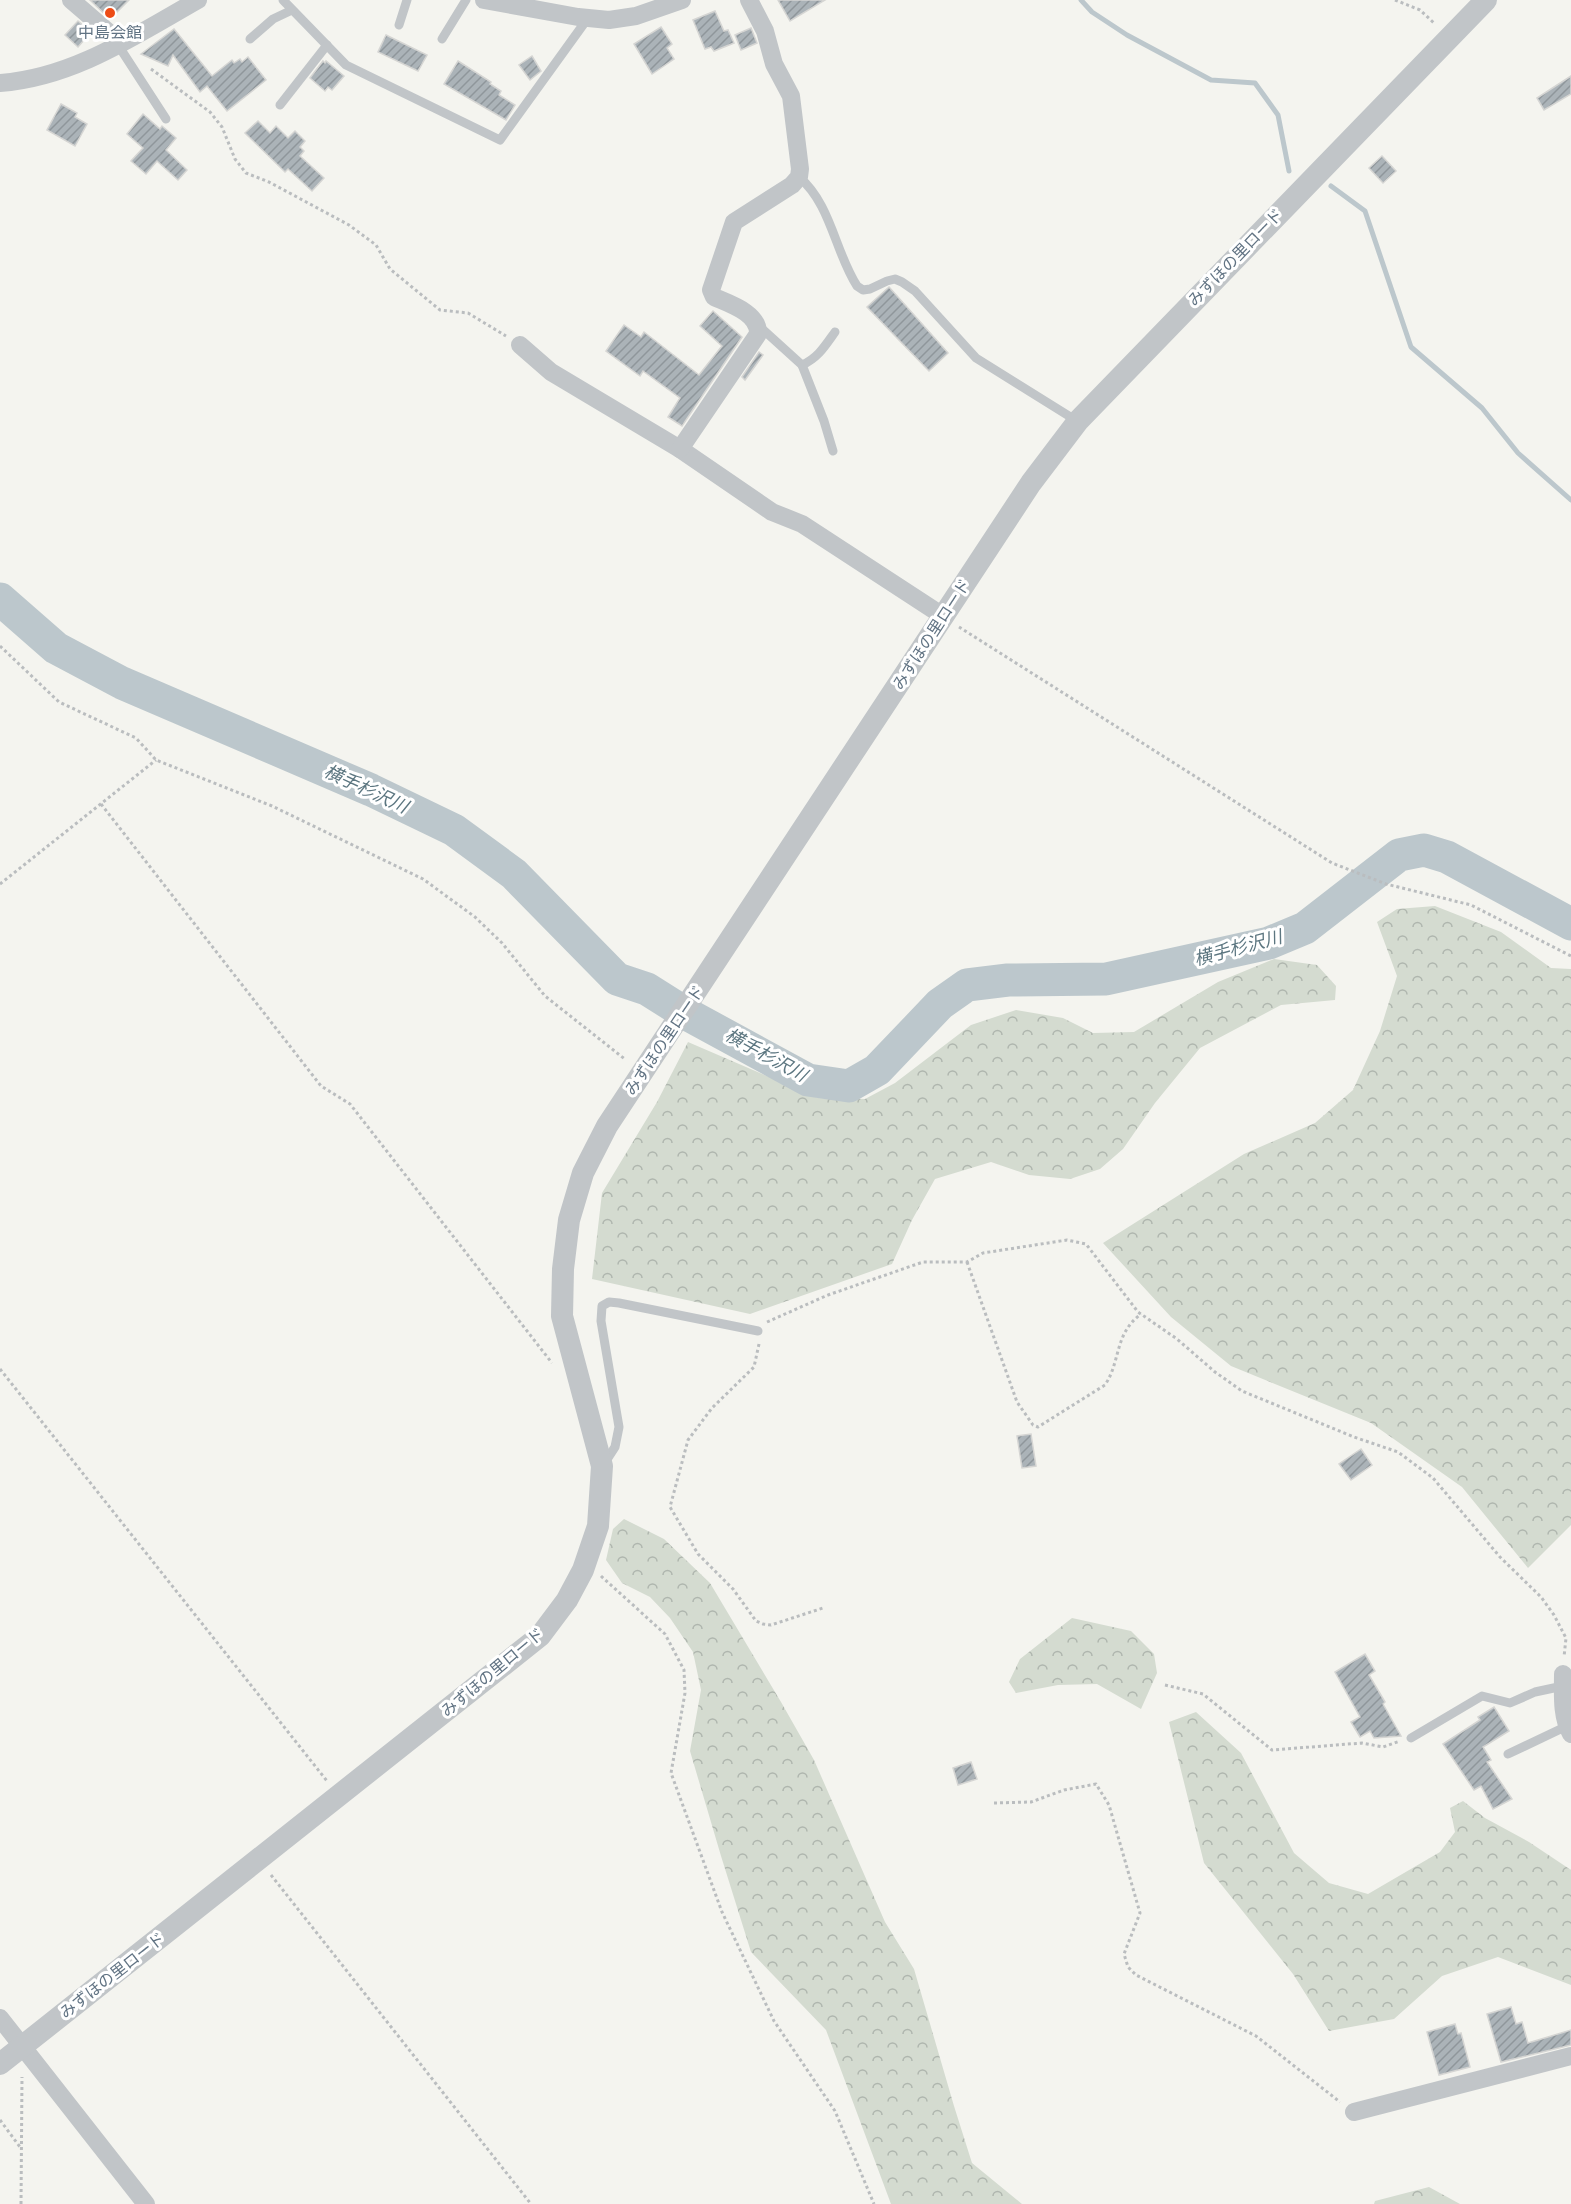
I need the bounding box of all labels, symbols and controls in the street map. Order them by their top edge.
marker: 中島会館 [103,6,117,20]
place label: 中島会館 [78,23,142,43]
street label: みずほの里ロード [1184,205,1287,311]
street label: みずほの里ロード [889,575,975,694]
water label: 横手杉沢川 [321,760,413,819]
water label: 横手杉沢川 [1192,925,1286,970]
street label: みずほの里ロード [621,982,709,1099]
water label: 横手杉沢川 [721,1024,812,1087]
street label: みずほの里ロード [437,1624,548,1722]
street label: みずほの里ロード [56,1929,169,2023]

